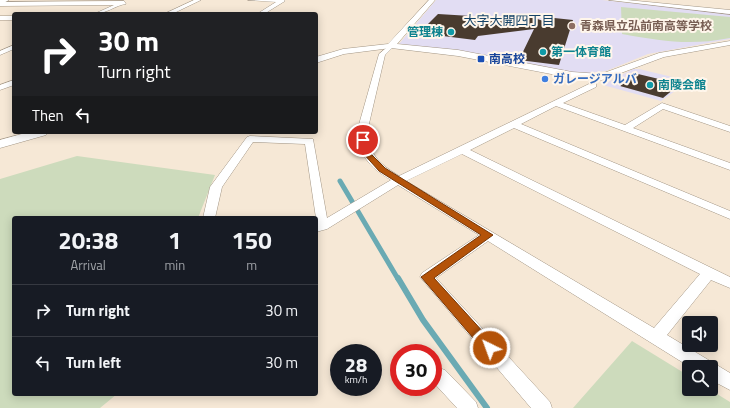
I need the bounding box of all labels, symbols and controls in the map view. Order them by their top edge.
district label: 大字大開四丁目 [463,10,555,30]
place label: 青森県立弘前南高等学校 [580,16,712,35]
text: 30 m [98,19,159,62]
marker: 青森県立弘前南高等学校 [567,21,577,31]
place label: 管理棟 [407,22,443,41]
marker: 管理棟 [446,27,456,37]
icon: right [32,28,84,80]
place label: 第一体育館 [551,42,611,61]
marker: 第一体育館 [538,47,548,57]
place label: 南高校 [489,49,525,68]
marker: 南高校 [476,54,486,64]
text: Turn right [98,58,171,85]
place label: ガレージアルバ [553,69,637,88]
marker: ガレージアルバ [540,74,550,84]
place label: 南陵会館 [658,75,706,94]
marker: 南陵会館 [645,80,655,90]
text: Then [32,104,64,127]
icon: left [72,104,94,126]
pin [346,123,380,157]
icon: arrive [352,129,374,151]
text: 20:38 [58,222,118,258]
text: 1 [168,222,182,258]
text: 150 [231,222,272,258]
text: Arrival [71,255,106,275]
text: min [164,255,185,275]
text: m [246,255,257,275]
text: Turn right [66,299,130,322]
text: 30 m [265,299,298,322]
icon: right [32,300,54,322]
map controls [682,316,718,396]
button: sound [682,316,718,352]
position arrow [469,327,511,369]
speed limit sign: 30 [390,344,442,396]
text: 28 [345,349,367,380]
text: Turn left [66,351,121,374]
text: 30 m [265,351,298,374]
icon: left [32,352,54,374]
button: search [682,360,718,396]
text: km/h [345,372,367,387]

